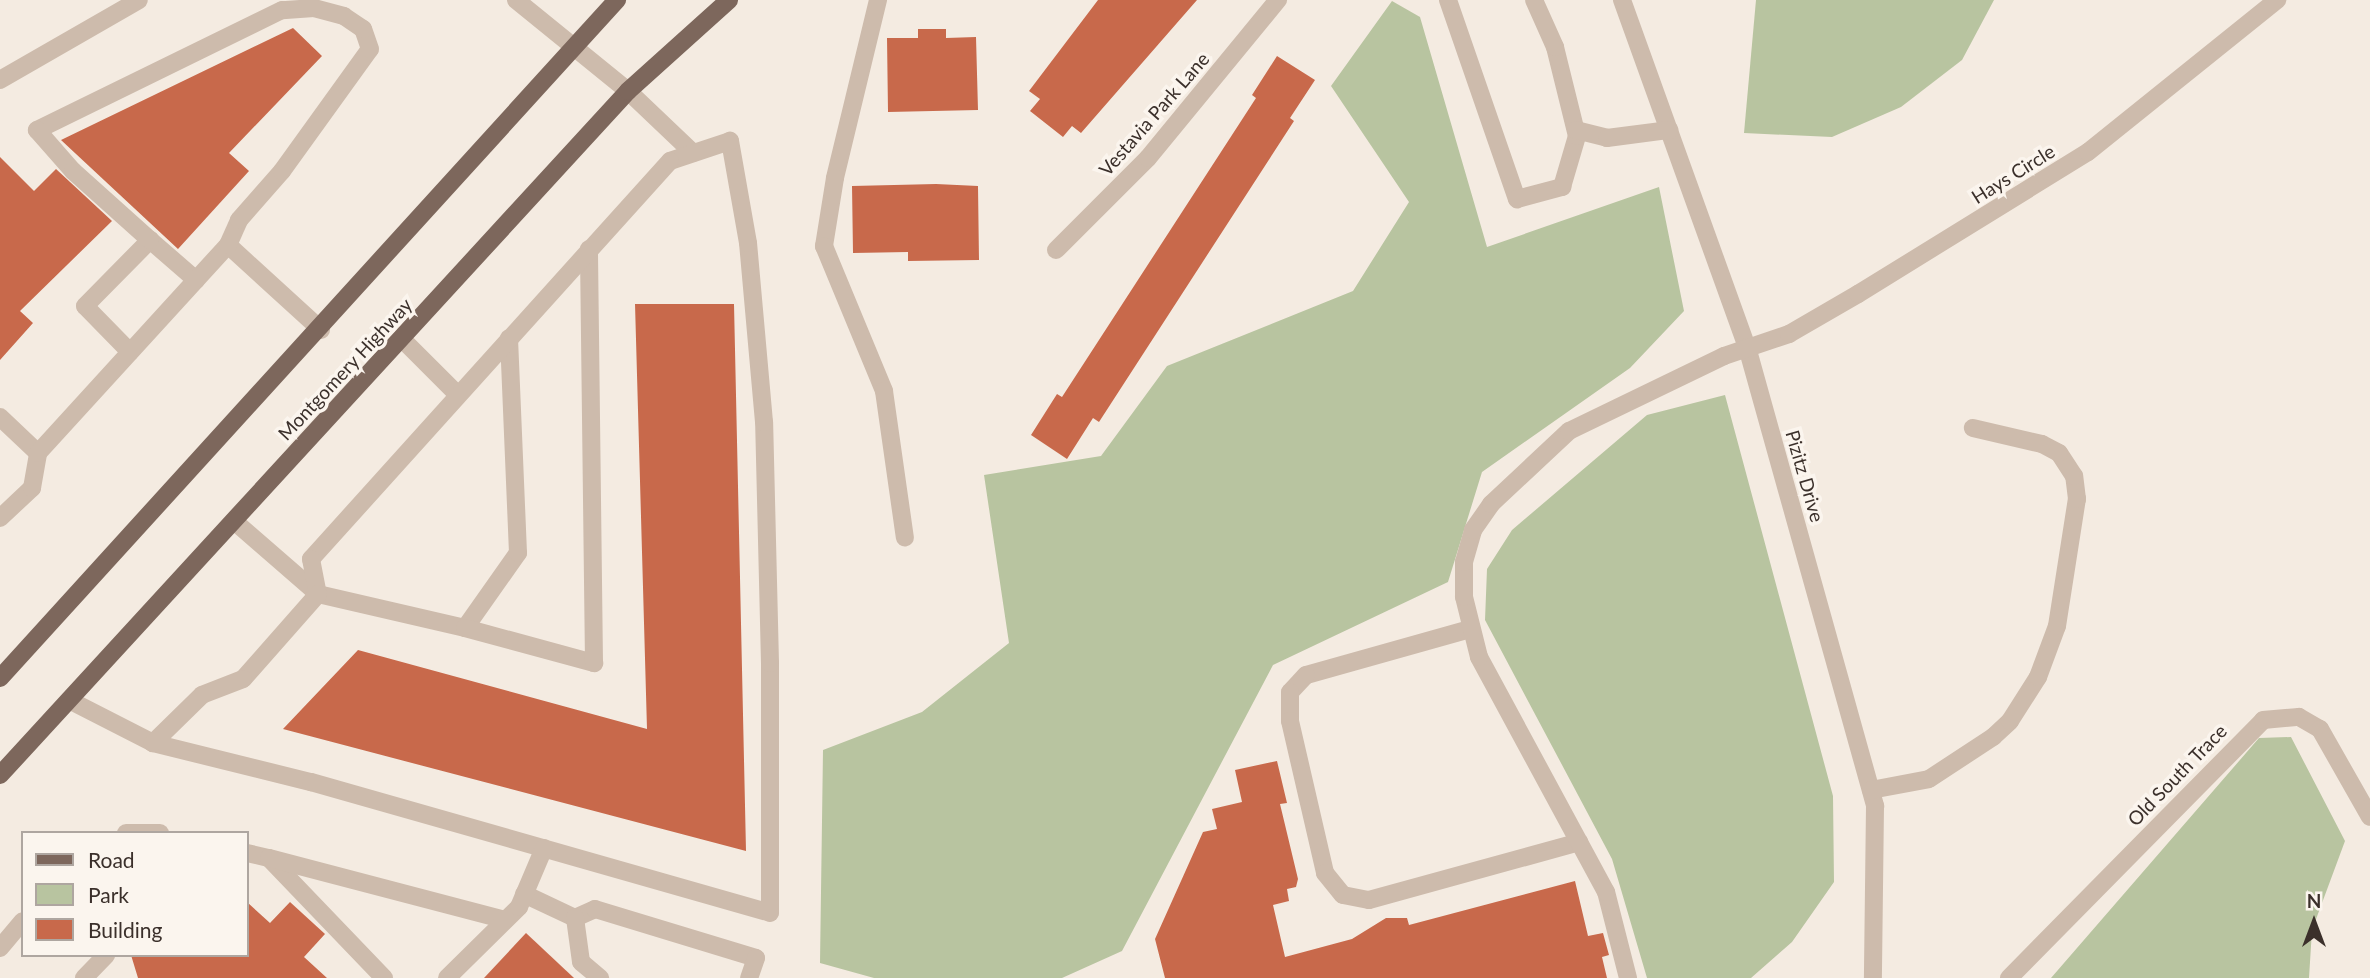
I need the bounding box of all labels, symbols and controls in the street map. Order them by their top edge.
street label: Vestavia Park Lane [1094,48,1214,180]
street label: Hays Circle [1967,140,2059,208]
street label: Montgomery Highway [273,293,417,445]
street label: Pizitz Drive [1781,427,1829,525]
street label: Old South Trace [2123,719,2231,831]
legend [21,831,248,957]
text: Road [88,847,135,872]
text: Park [88,882,129,907]
north arrow [2279,887,2349,957]
text: N [2307,889,2321,912]
text: Building [88,917,163,942]

